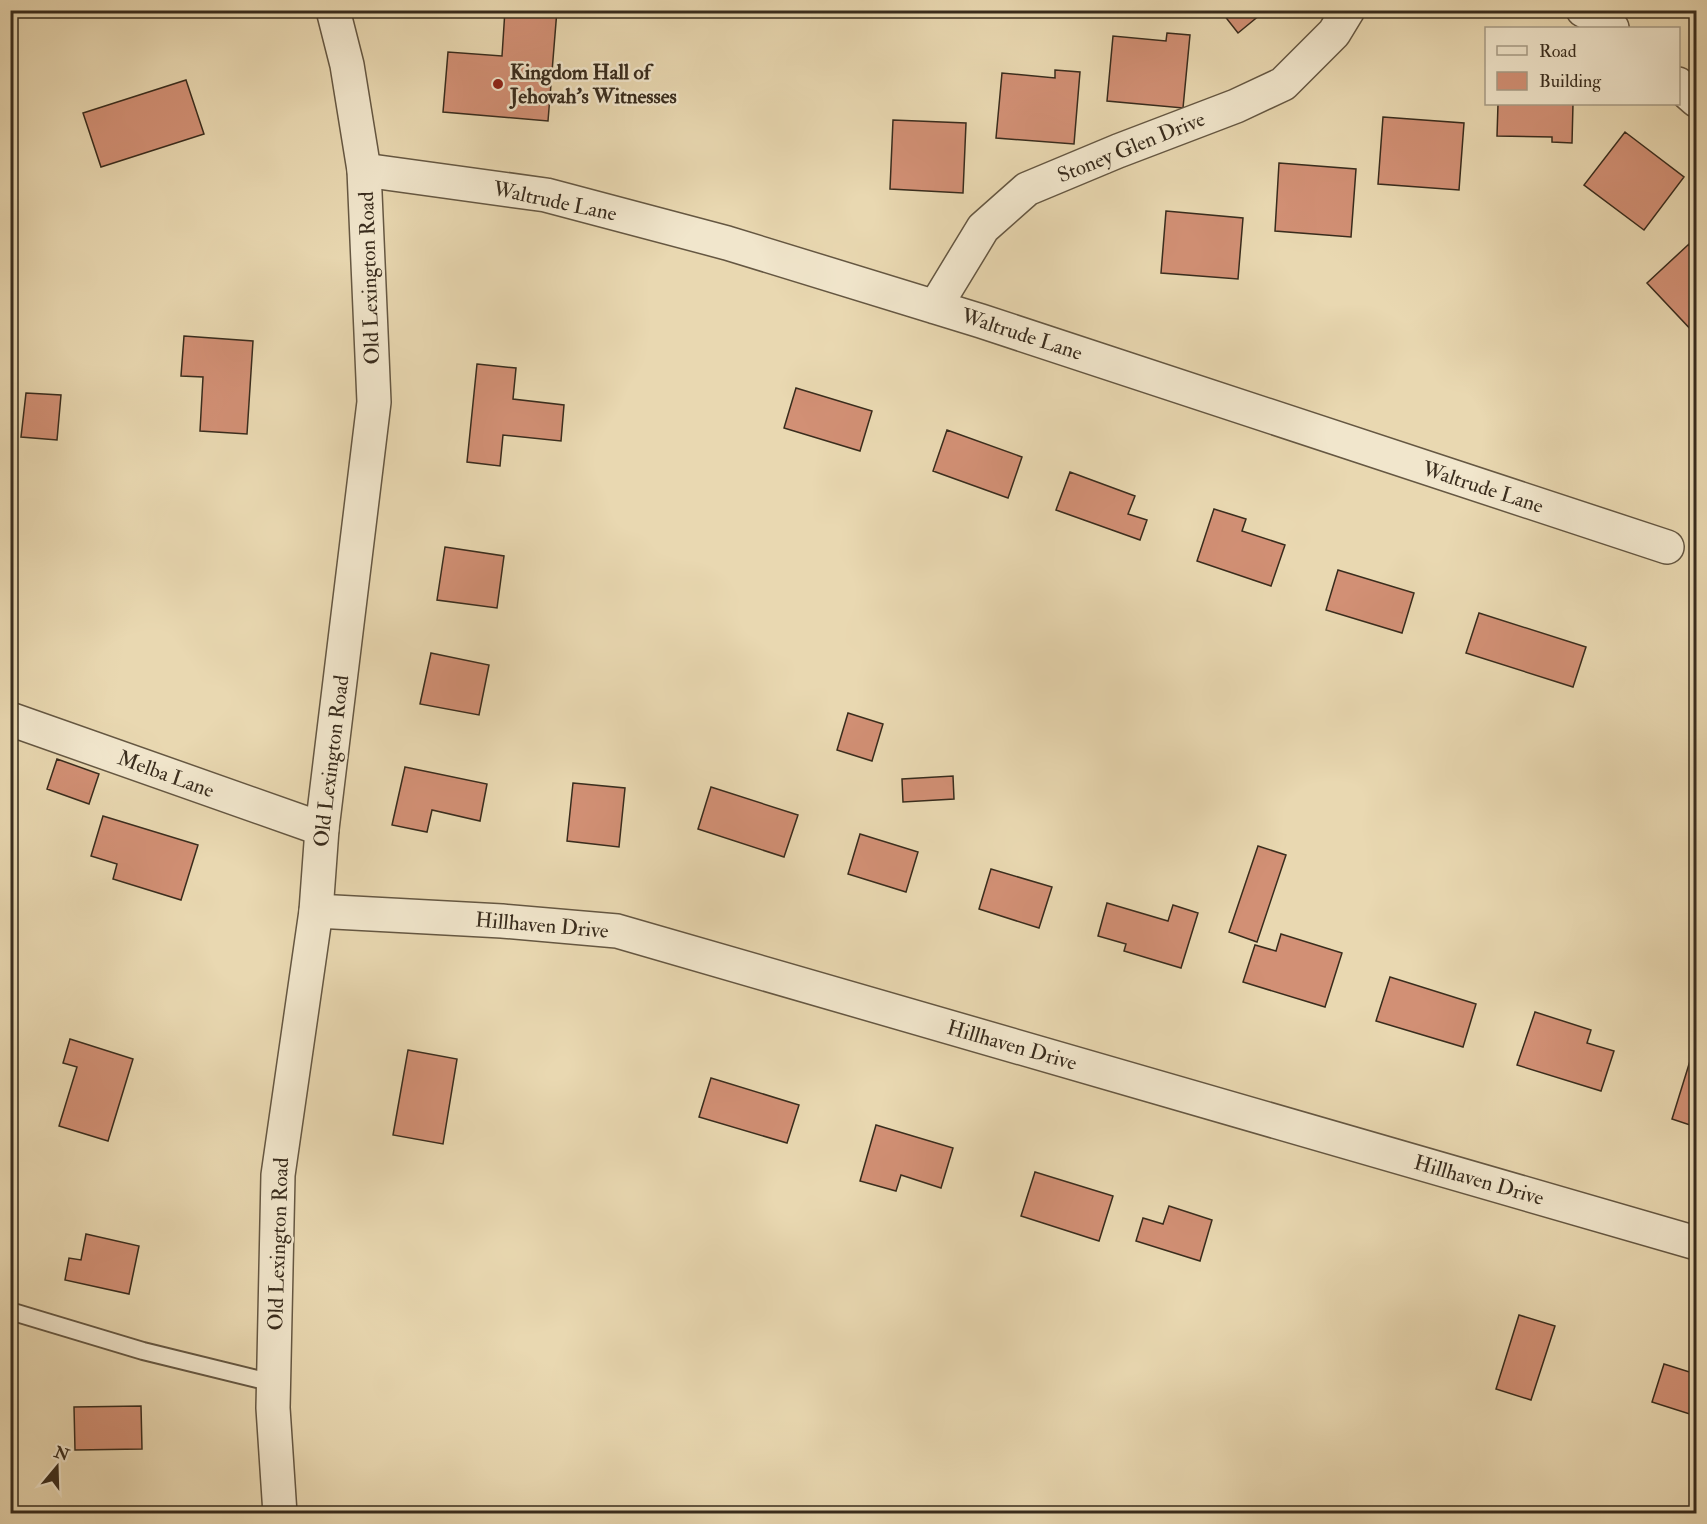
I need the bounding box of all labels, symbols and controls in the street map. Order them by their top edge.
legend [1485,27,1680,105]
text: Road [1539,40,1577,63]
place label: Kingdom Hall of Jehovah’s Witnesses [509,59,677,110]
text: Building [1539,70,1602,93]
marker: Kingdom Hall of Jehovah’s Witnesses [491,77,505,91]
street label: Stoney Glen Drive [1053,105,1209,189]
street label: Waltrude Lane [490,175,619,228]
street label: Old Lexington Road [353,190,386,365]
street label: Waltrude Lane [957,302,1086,367]
street label: Waltrude Lane [1418,455,1547,520]
street label: Old Lexington Road [308,673,356,849]
street label: Melba Lane [114,745,218,804]
street label: Hillhaven Drive [474,906,610,945]
street label: Hillhaven Drive [944,1014,1080,1077]
street label: Hillhaven Drive [1411,1149,1547,1212]
street label: Old Lexington Road [262,1156,295,1331]
north arrow [27,1437,87,1497]
text: N [51,1442,72,1466]

